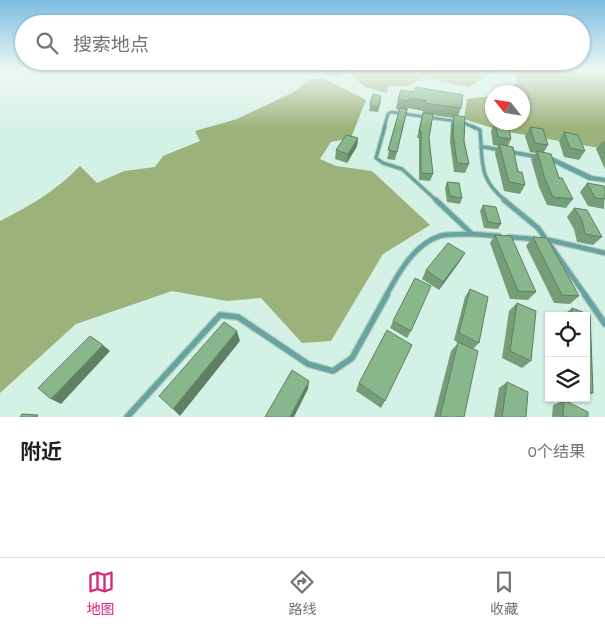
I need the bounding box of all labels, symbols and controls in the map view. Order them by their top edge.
search box [15,15,590,70]
icon: search [33,29,61,57]
text: 搜索地点 [73,34,149,56]
north arrow [485,85,530,130]
map controls [545,312,590,402]
button: locate [545,312,590,357]
button: layers [545,357,590,402]
text: 附近 [20,440,62,464]
text: 0个结果 [528,442,585,461]
tab: 地图 [87,568,115,618]
tab: 路线 [288,568,316,618]
tab: 收藏 [490,568,518,618]

